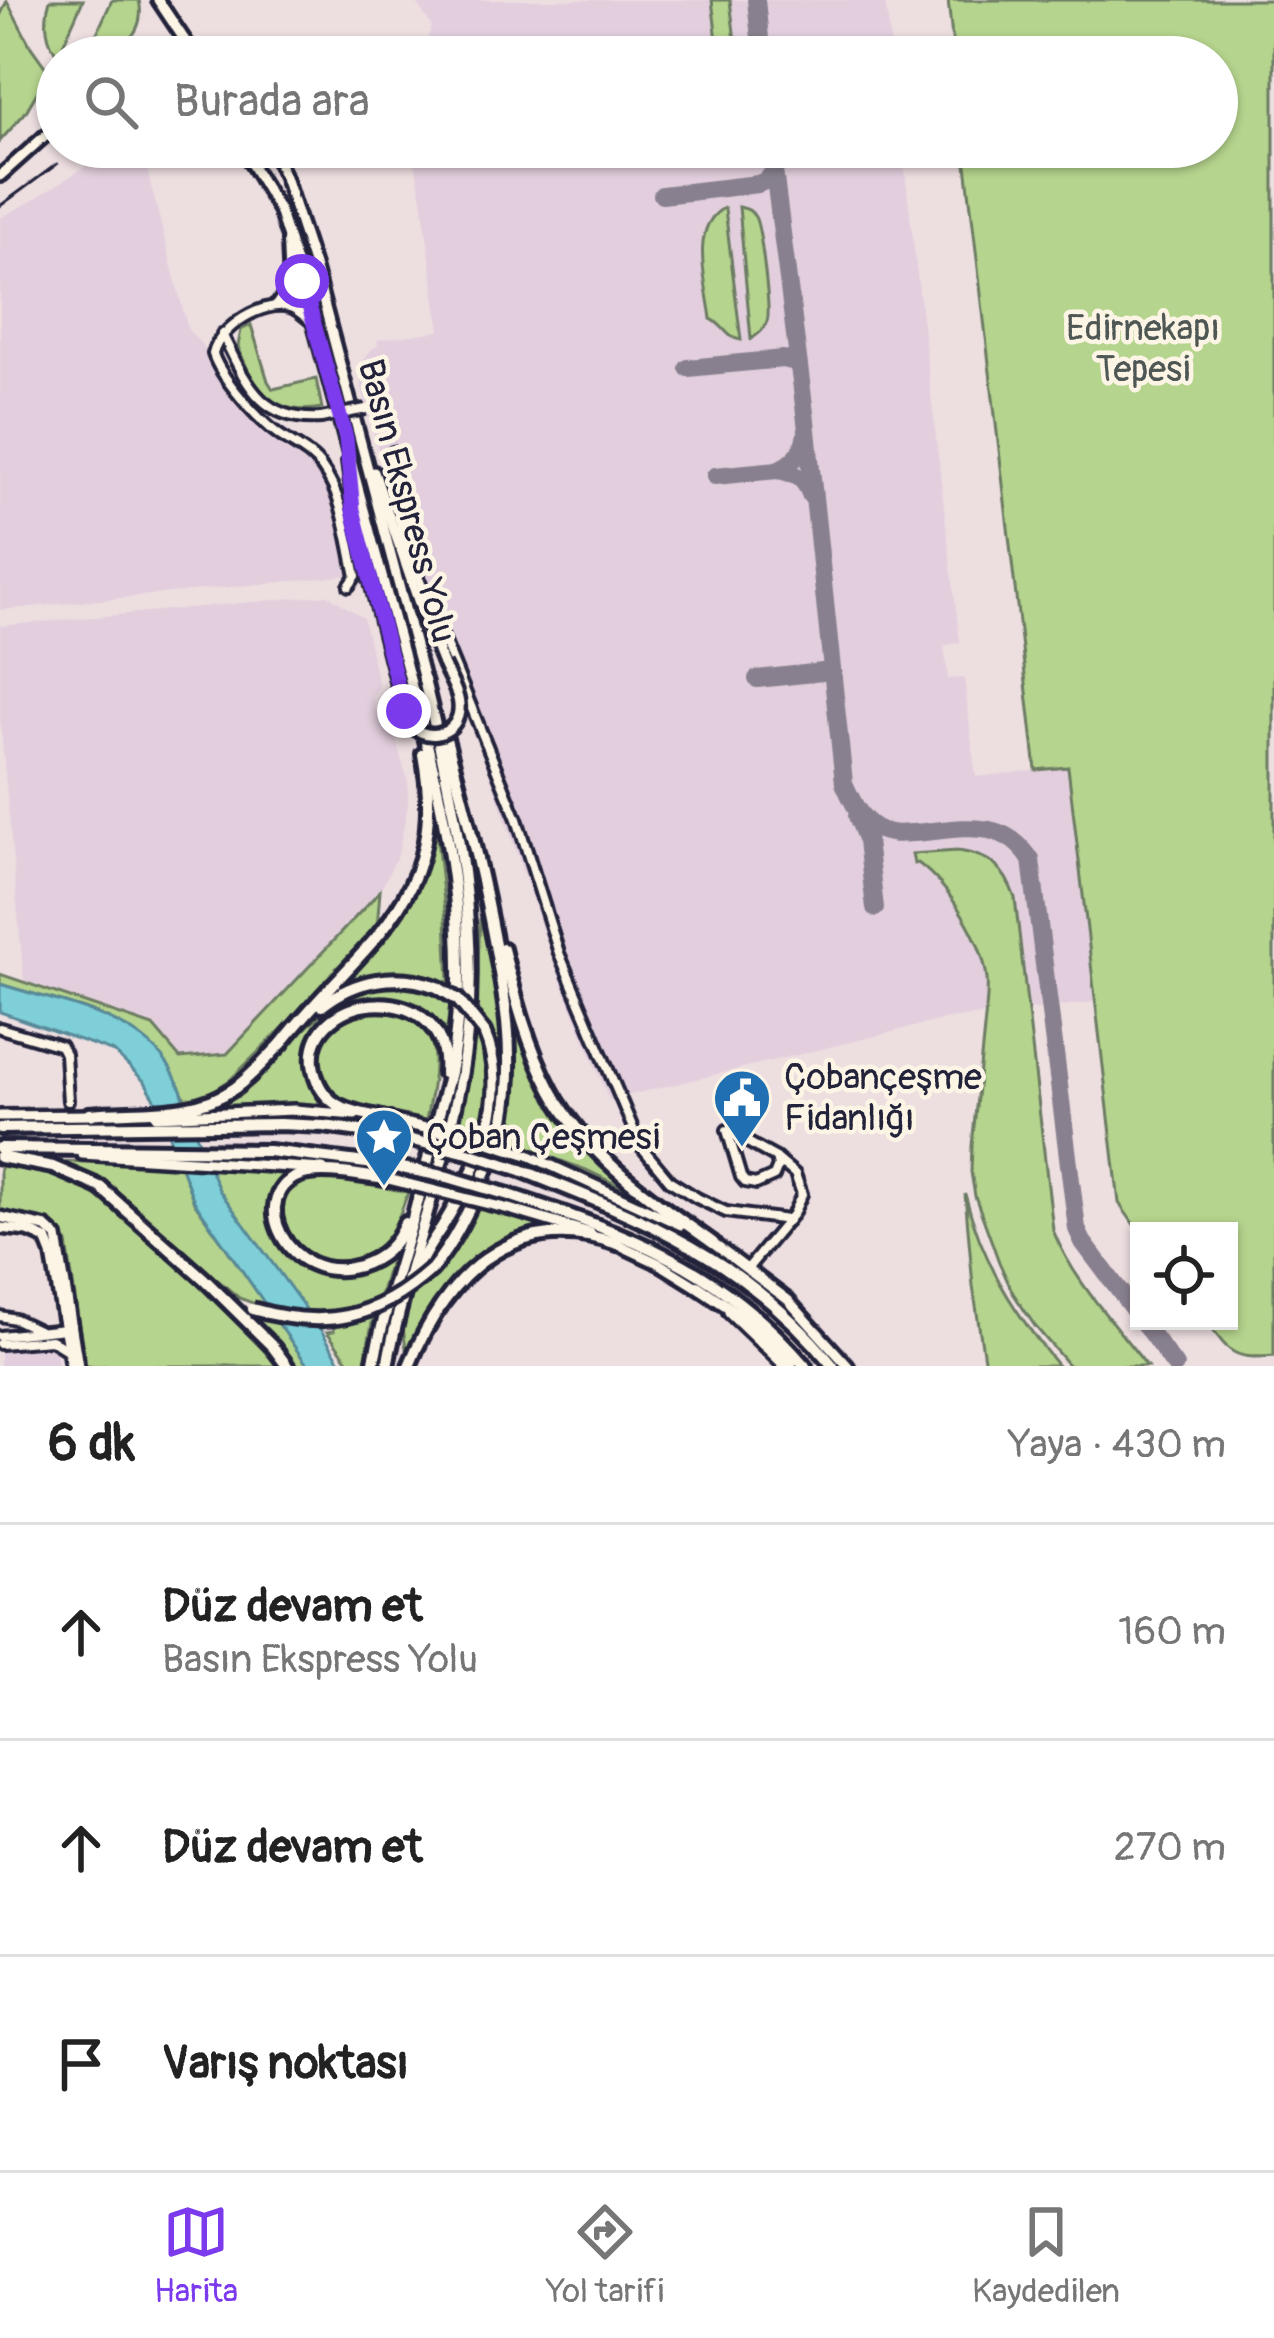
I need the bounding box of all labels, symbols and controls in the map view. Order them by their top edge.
search box [36,36,1238,168]
icon: search [78,69,144,135]
text: Burada ara [174,74,370,130]
route start [275,254,329,308]
park label: Edirnekapı Tepesi [1066,306,1220,392]
street label: Basın Ekspress Yolu [348,354,466,648]
route end [377,684,431,738]
place label: Çobançeşme Fidanlığı [784,1055,982,1141]
public building icon: Çobançeşme Fidanlığı [711,1067,773,1149]
place icon: Çoban Çeşmesi [353,1106,415,1188]
place label: Çoban Çeşmesi [426,1115,660,1160]
map controls [1130,1222,1238,1330]
button: locate [1130,1222,1238,1330]
text: 6 dk [48,1412,135,1476]
text: Yaya · 430 m [1008,1420,1226,1469]
text: Düz devam et [162,1579,423,1635]
icon: ahead [48,1599,114,1665]
text: 160 m [1118,1607,1226,1656]
text: Basın Ekspress Yolu [162,1635,478,1684]
icon: ahead [48,1815,114,1881]
text: Düz devam et [162,1820,423,1876]
text: 270 m [1114,1823,1226,1872]
icon: arrive [48,2031,114,2097]
text: Varış noktası [162,2036,409,2092]
tab: Harita [154,2199,238,2312]
tab: Yol tarifi [546,2199,664,2312]
tab: Kaydedilen [972,2199,1120,2312]

